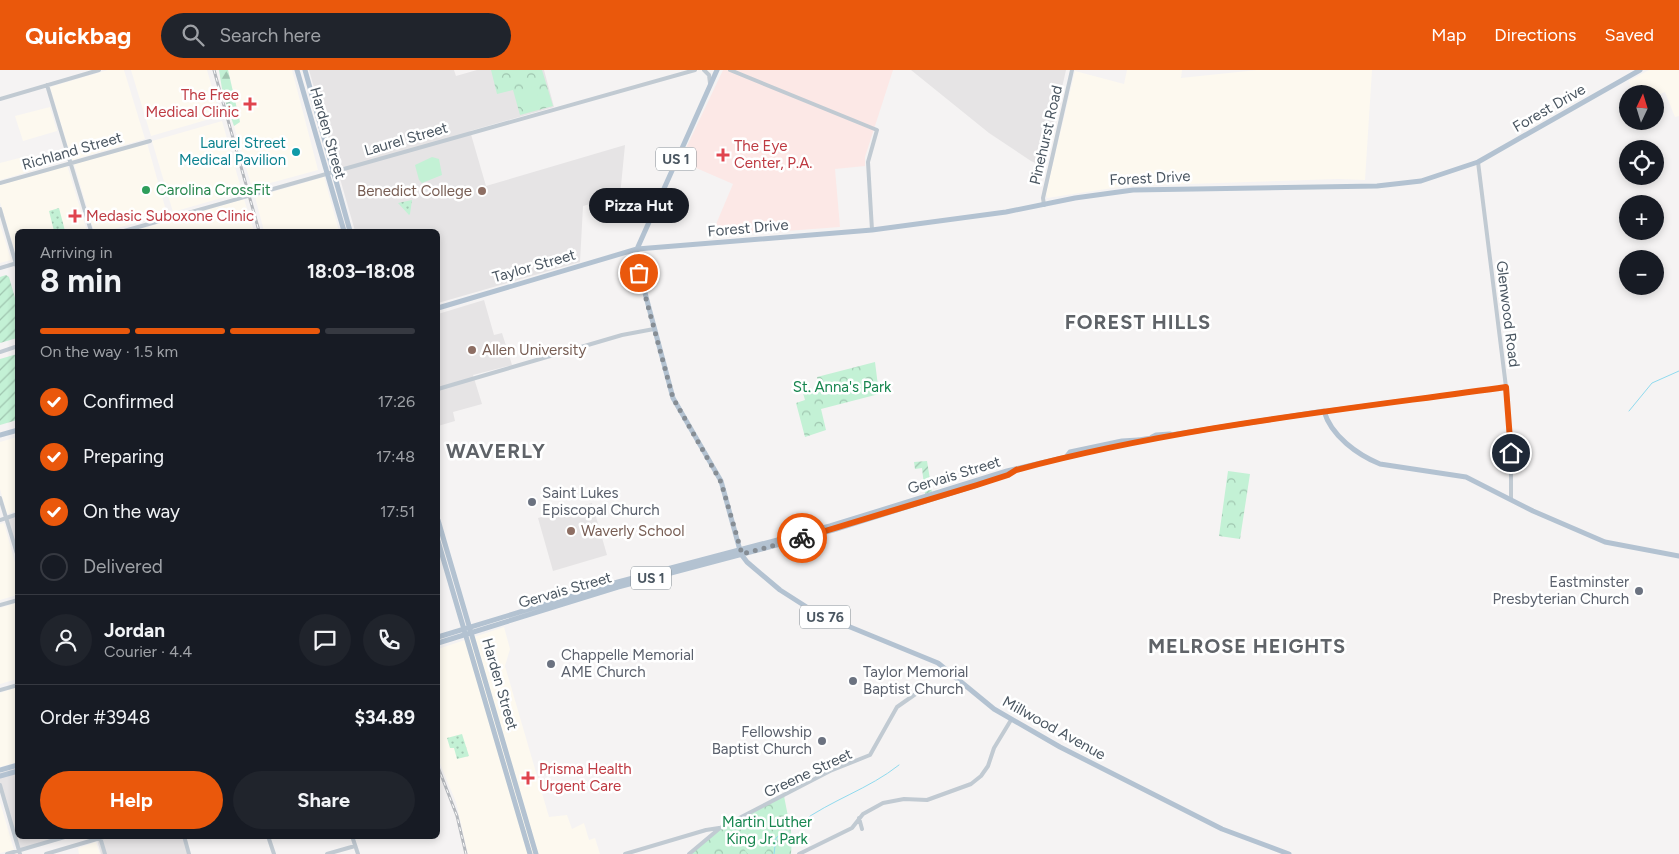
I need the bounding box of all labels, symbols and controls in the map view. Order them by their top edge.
search box [161,13,511,58]
text: Quickbag [25,21,131,50]
icon: search [179,21,207,49]
text: Search here [219,24,321,47]
text: Map [1431,24,1466,46]
text: Directions [1494,24,1576,46]
text: Saved [1604,24,1654,46]
street label: Forest Drive [1509,80,1589,136]
street label: Pinehurst Road [1026,84,1066,186]
street label: Harden Street [306,85,350,181]
north arrow [1619,85,1664,130]
map controls [1619,85,1664,295]
place label: The Free Medical Clinic [146,86,239,121]
marker: The Free Medical Clinic [243,97,257,111]
street label: Laurel Street [362,118,450,160]
street label: Richland Street [20,128,124,174]
place label: Laurel Street Medical Pavilion [179,134,286,169]
place label: The Eye Center, P.A. [734,137,812,172]
button: locate [1619,140,1664,185]
marker: Laurel Street Medical Pavilion [290,146,302,158]
road number: US 1 [656,148,696,170]
marker: The Eye Center, P.A. [716,148,730,162]
street label: Forest Drive [1109,167,1191,189]
place label: Carolina CrossFit [156,181,271,199]
place label: Benedict College [357,182,472,200]
marker: Carolina CrossFit [140,184,152,196]
marker: Benedict College [476,185,488,197]
callout: Pizza Hut [589,188,689,223]
button: + [1619,195,1664,240]
text: Pizza Hut [605,196,673,215]
place label: Medasic Suboxone Clinic [86,207,254,225]
marker: Medasic Suboxone Clinic [68,209,82,223]
street label: Forest Drive [707,216,789,240]
text: Arriving in [40,243,112,262]
street label: Taylor Street [490,245,578,286]
button: − [1619,250,1664,295]
pin [618,252,660,294]
icon: bag [625,259,653,287]
text: 18:03–18:08 [307,260,415,283]
street label: Glenwood Road [1493,260,1523,368]
text: 8 min [40,262,122,300]
district label: FOREST HILLS [1065,310,1211,334]
place label: Allen University [482,341,587,359]
text: On the way · 1.5 km [40,342,178,361]
marker: Allen University [466,344,478,356]
park label: St. Anna's Park [793,378,892,396]
icon: check [40,388,68,416]
text: Confirmed [83,390,174,413]
text: 17:26 [378,392,415,411]
pin [1490,432,1532,474]
district label: WAVERLY [446,439,546,463]
icon: home [1497,439,1525,467]
icon: check [40,443,68,471]
text: Preparing [83,445,164,468]
text: 17:48 [376,447,415,466]
street label: Gervais Street [905,452,1003,498]
place label: Saint Lukes Episcopal Church [542,484,660,519]
marker: Saint Lukes Episcopal Church [526,496,538,508]
icon: check [40,498,68,526]
text: On the way [83,500,180,523]
text: 17:51 [380,502,415,521]
courier [777,513,827,563]
place label: Waverly School [581,522,685,540]
icon: bike [788,524,816,552]
marker: Waverly School [565,525,577,537]
text: Delivered [83,555,163,578]
road number: US 1 [631,566,671,590]
street label: Gervais Street [516,568,614,612]
place label: Eastminster Presbyterian Church [1492,573,1629,608]
marker: Eastminster Presbyterian Church [1633,585,1645,597]
road number: US 76 [800,606,850,628]
button: person [40,614,92,666]
button: chat [299,614,351,666]
button: phone [363,614,415,666]
text: Jordan [104,619,165,642]
district label: MELROSE HEIGHTS [1148,634,1346,658]
street label: Harden Street [478,636,522,732]
text: Courier · 4.4 [104,642,192,661]
place label: Chappelle Memorial AME Church [561,646,694,681]
marker: Chappelle Memorial AME Church [545,658,557,670]
place label: Taylor Memorial Baptist Church [863,663,968,698]
marker: Taylor Memorial Baptist Church [847,675,859,687]
street label: Millwood Avenue [999,692,1109,764]
text: Order #3948 [40,706,150,729]
text: $34.89 [355,706,415,729]
place label: Fellowship Baptist Church [712,723,812,758]
marker: Fellowship Baptist Church [816,735,828,747]
street label: Greene Street [761,745,855,801]
place label: Prisma Health Urgent Care [539,760,632,795]
button: Help [40,771,223,829]
button: Share [233,771,415,829]
marker: Prisma Health Urgent Care [521,771,535,785]
park label: Martin Luther King Jr. Park [722,813,812,848]

